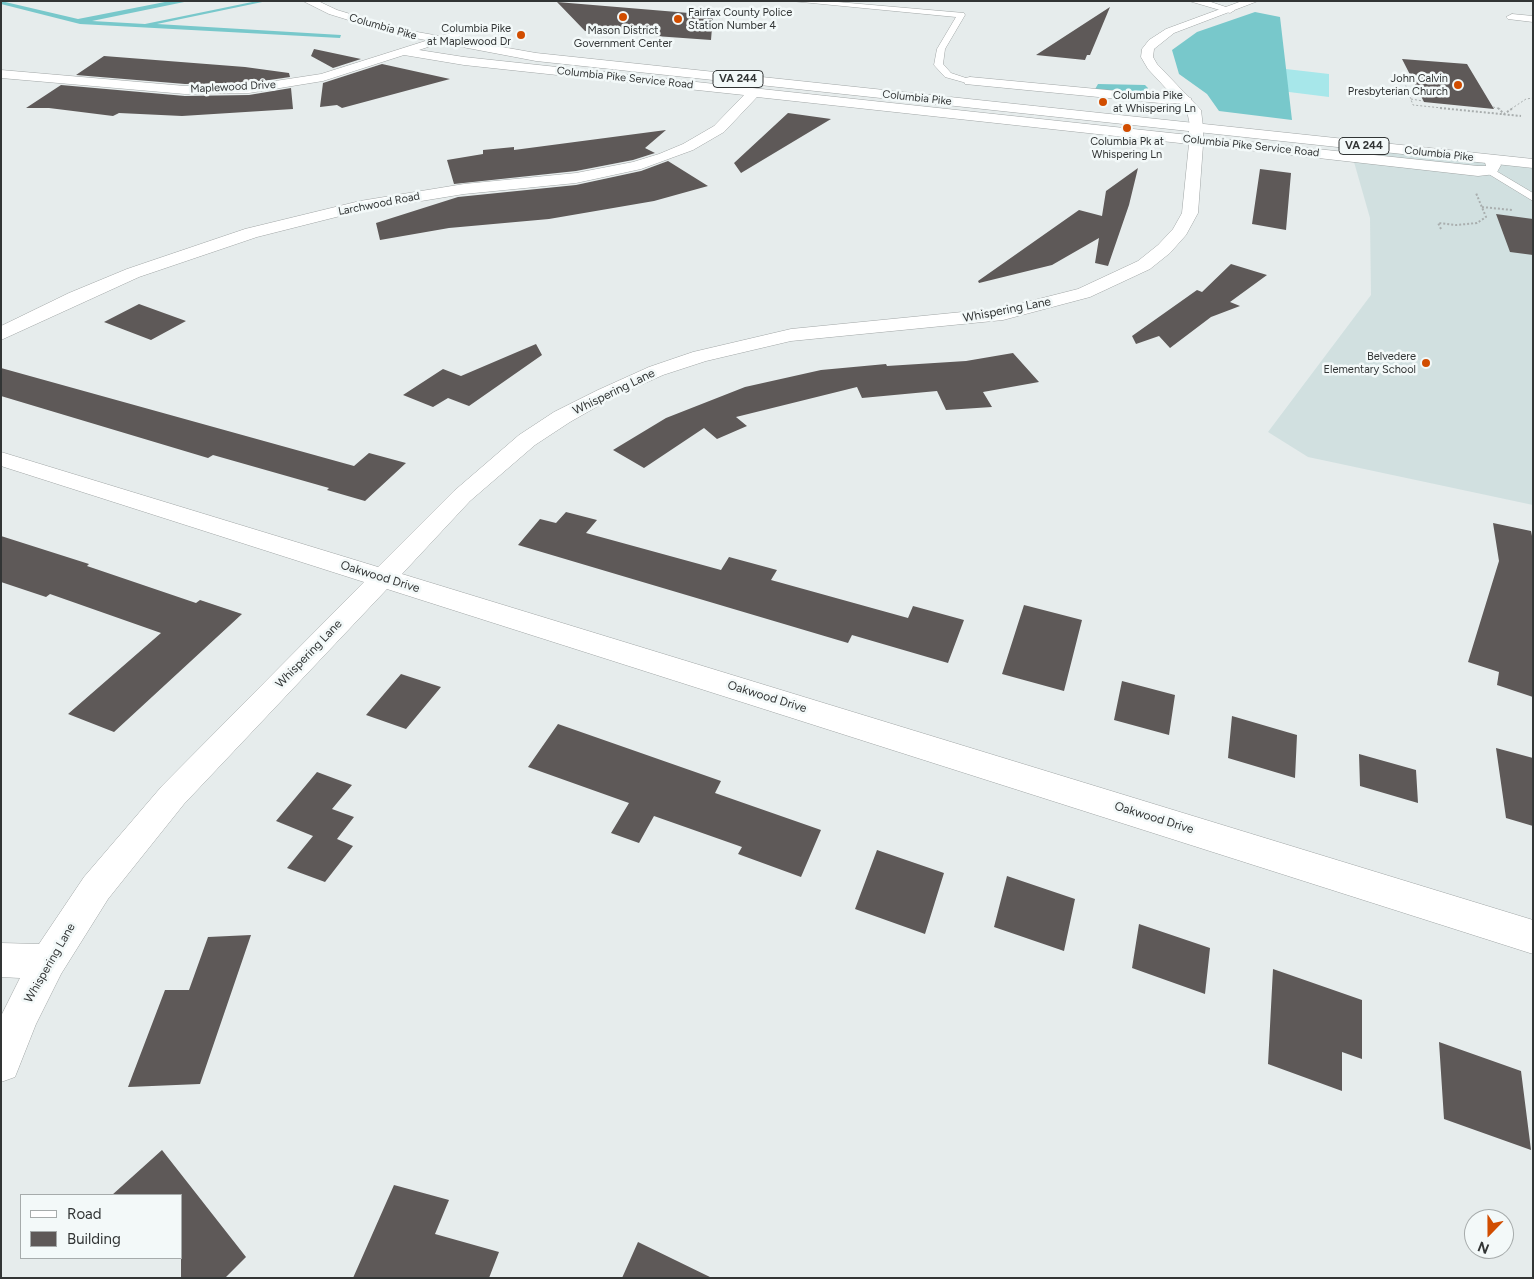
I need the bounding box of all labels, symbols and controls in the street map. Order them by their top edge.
place label: Fairfax County Police Station Number 4 [688,6,792,32]
street label: Columbia Pike [348,11,418,43]
marker: Mason District Government Center [617,11,629,23]
marker: Fairfax County Police Station Number 4 [672,13,684,25]
place label: Columbia Pike at Maplewood Dr [427,22,511,48]
place label: Mason District Government Center [574,24,672,50]
marker: Columbia Pike at Maplewood Dr [515,29,527,41]
street label: Columbia Pike Service Road [556,64,694,92]
road number: VA 244 [713,70,763,88]
place label: John Calvin Presbyterian Church [1348,72,1448,98]
street label: Maplewood Drive [190,78,276,96]
marker: John Calvin Presbyterian Church [1452,79,1464,91]
street label: Columbia Pike [882,88,952,108]
place label: Columbia Pike at Whispering Ln [1113,89,1196,115]
marker: Columbia Pike at Whispering Ln [1097,96,1109,108]
marker: Columbia Pk at Whispering Ln [1121,122,1133,134]
street label: Columbia Pike Service Road [1182,132,1320,160]
place label: Columbia Pk at Whispering Ln [1090,135,1164,161]
road number: VA 244 [1339,138,1389,154]
street label: Columbia Pike [1404,144,1474,164]
street label: Larchwood Road [337,190,421,218]
street label: Whispering Lane [962,294,1052,326]
place label: Belvedere Elementary School [1324,350,1416,376]
marker: Belvedere Elementary School [1420,357,1432,369]
street label: Whispering Lane [571,366,657,418]
street label: Oakwood Drive [339,558,421,596]
street label: Whispering Lane [273,617,345,691]
street label: Oakwood Drive [726,678,808,716]
street label: Oakwood Drive [1113,799,1195,837]
street label: Whispering Lane [21,921,79,1005]
legend [20,1194,182,1259]
text: Road [67,1205,102,1223]
north arrow [1464,1209,1514,1259]
text: Building [67,1230,121,1248]
text: N [1475,1238,1492,1257]

